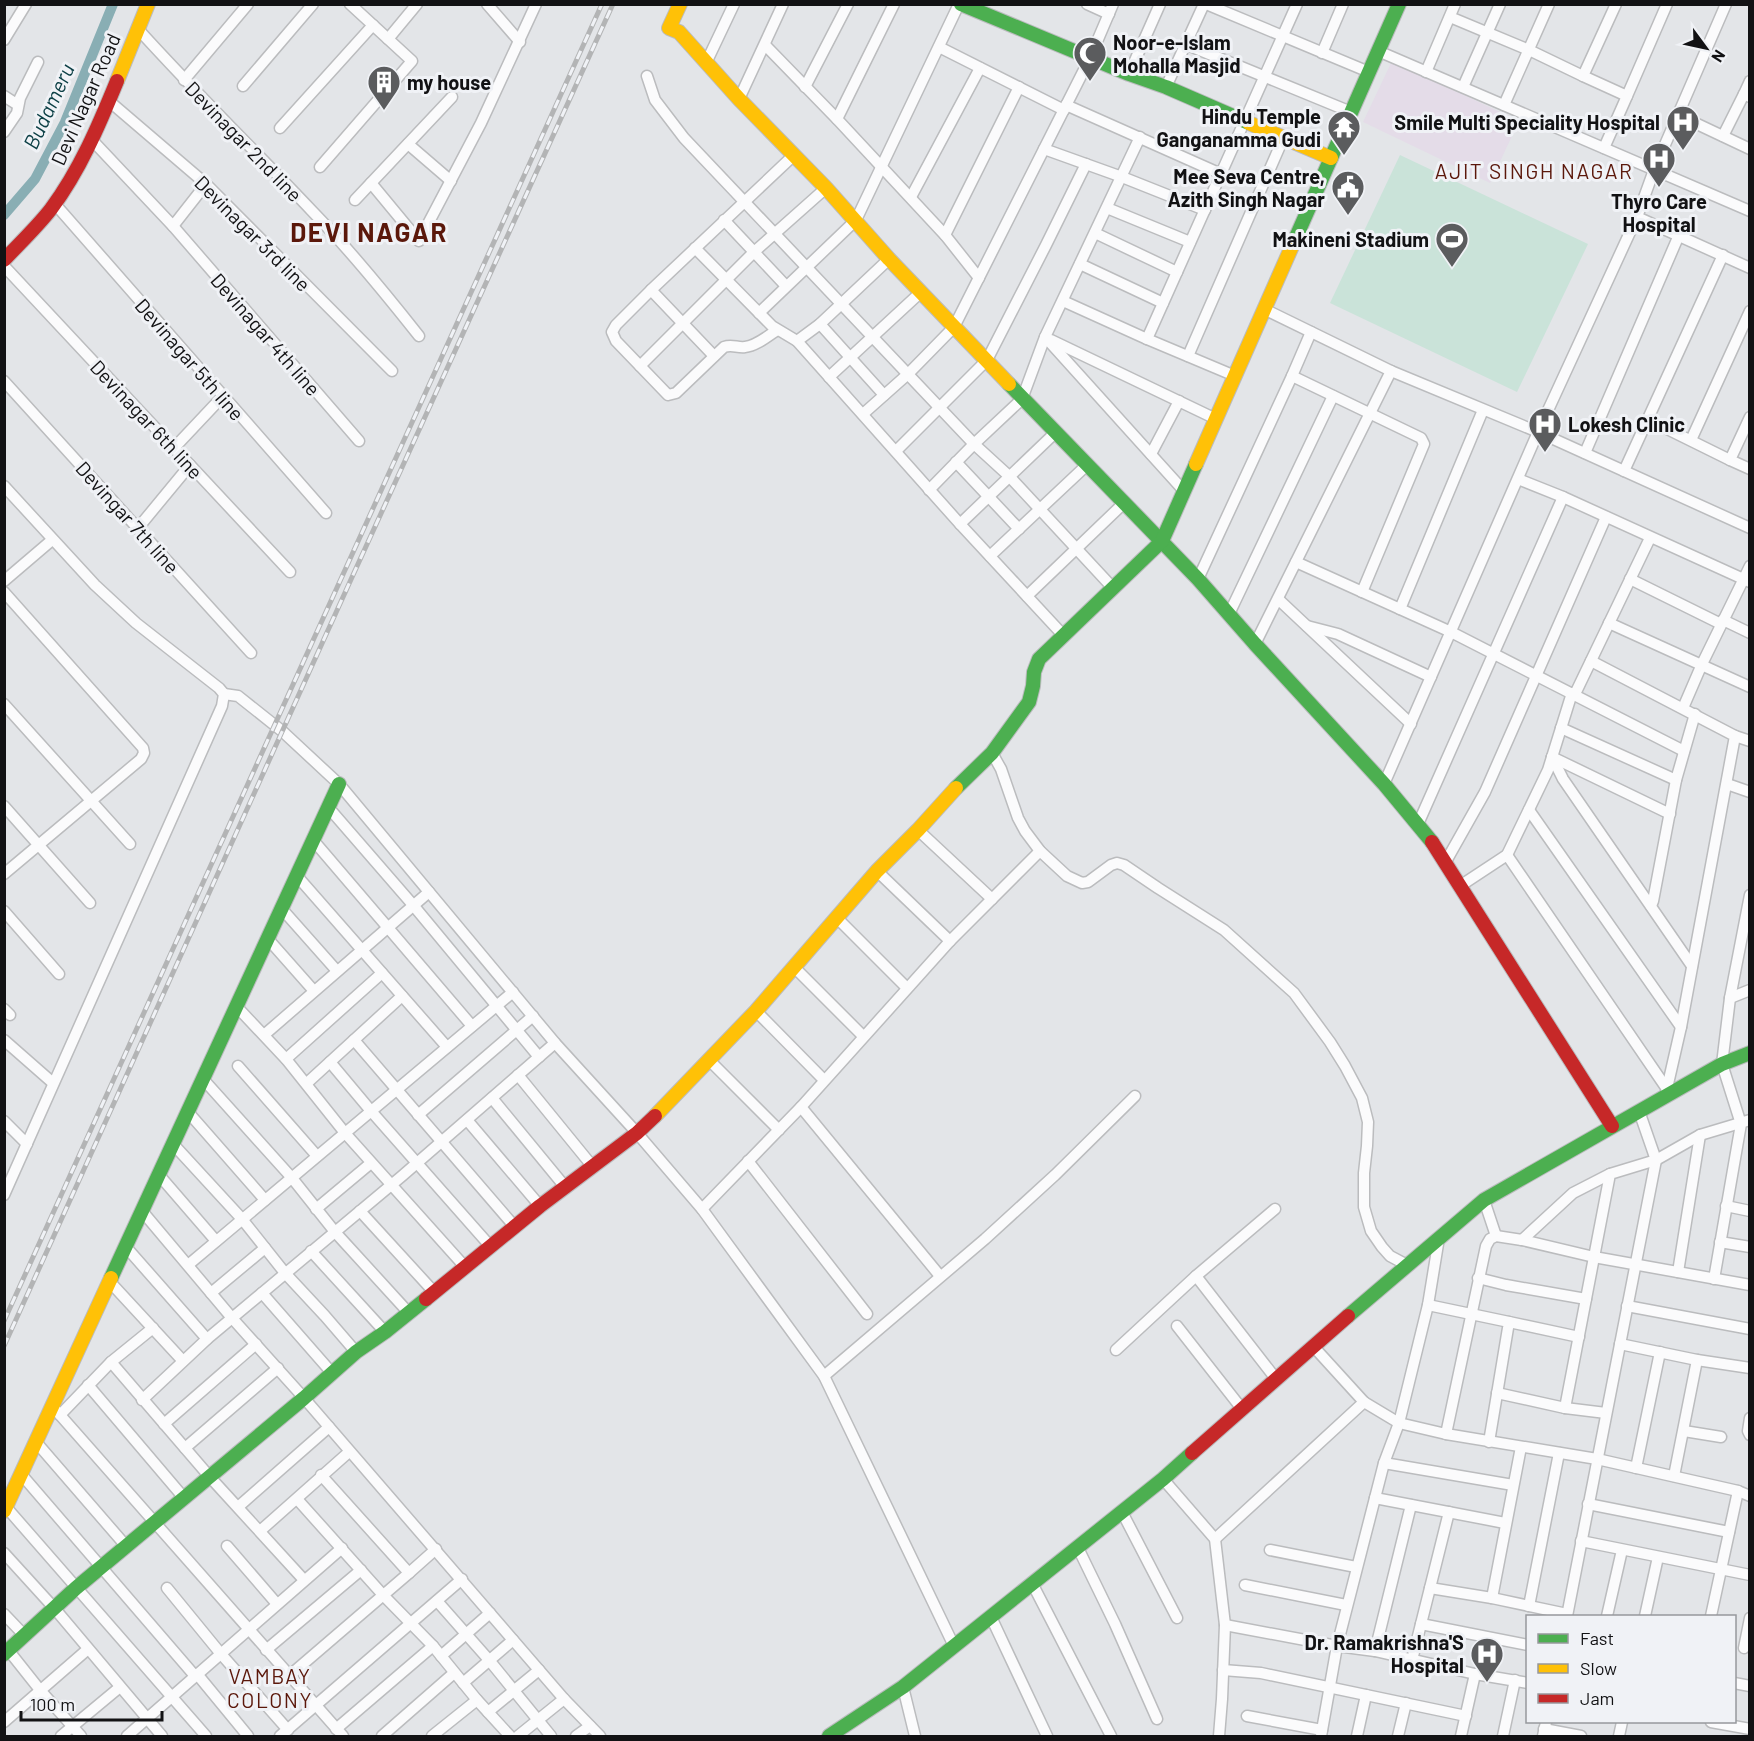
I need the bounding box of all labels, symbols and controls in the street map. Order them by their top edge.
north arrow [1676,18,1736,78]
street label: Devi Nagar Road [45,29,125,169]
place label: Noor-e-Islam Mohalla Masjid [1113,30,1241,77]
mosque icon: Noor-e-Islam Mohalla Masjid [1072,35,1108,82]
text: N [1708,47,1730,66]
water label: Budameru [17,59,79,153]
building icon: my house [366,64,402,111]
place label: my house [407,70,491,94]
street label: Devinagar 2nd line [181,76,307,206]
place label: Hindu Temple Ganganamma Gudi [1157,104,1321,151]
hospital icon: Smile Multi Speciality Hospital [1665,104,1701,151]
temple icon: Hindu Temple Ganganamma Gudi [1326,109,1362,156]
place label: Smile Multi Speciality Hospital [1394,110,1660,134]
hospital icon: Thyro Care Hospital [1641,141,1677,188]
district label: AJIT SINGH NAGAR [1435,158,1633,183]
place label: Mee Seva Centre, Azith Singh Nagar [1168,164,1325,211]
public building icon: Mee Seva Centre, Azith Singh Nagar [1330,169,1366,216]
street label: Devinagar 3rd line [190,170,316,296]
place label: Thyro Care Hospital [1611,189,1707,236]
district label: DEVI NAGAR [290,216,448,247]
sports icon: Makineni Stadium [1434,221,1470,268]
place label: Makineni Stadium [1272,227,1429,251]
street label: Devinagar 4th line [206,268,326,400]
street label: Devinagar 5th line [130,293,250,425]
street label: Devinagar 6th line [86,355,208,483]
hospital icon: Lokesh Clinic [1527,406,1563,453]
place label: Lokesh Clinic [1568,412,1685,436]
street label: Devingar 7th line [71,456,185,578]
legend [1526,1615,1736,1723]
text: Fast [1580,1627,1614,1649]
place label: Dr. Ramakrishna'S Hospital [1305,1630,1464,1677]
hospital icon: Dr. Ramakrishna'S Hospital [1469,1636,1505,1683]
text: Slow [1580,1657,1617,1679]
district label: VAMBAY COLONY [227,1663,313,1712]
scale bar [21,1684,162,1722]
text: Jam [1580,1687,1614,1709]
text: 100 m [30,1693,75,1715]

